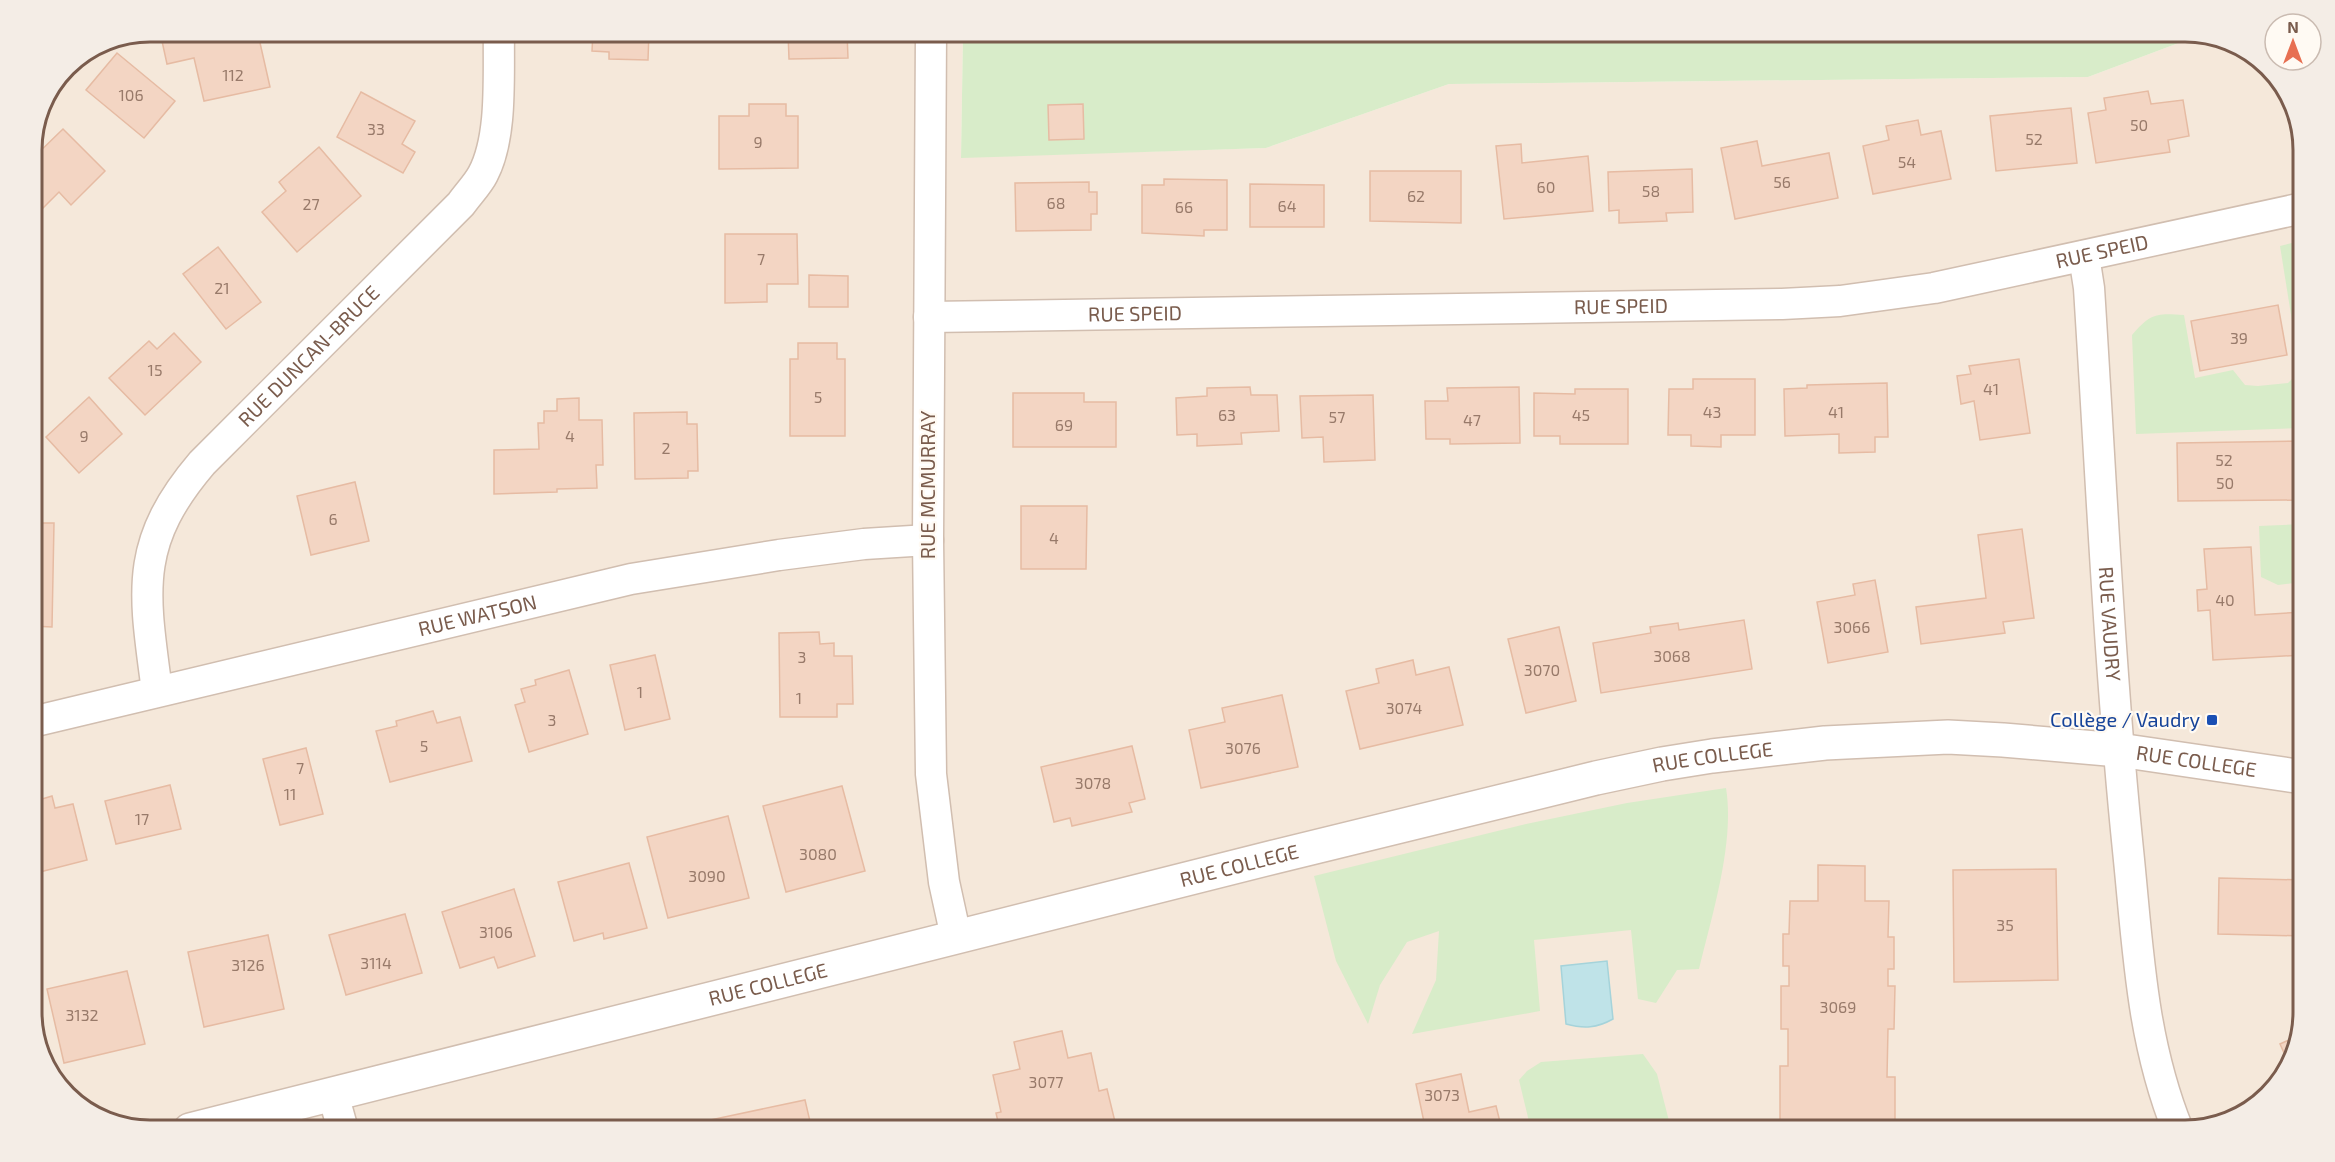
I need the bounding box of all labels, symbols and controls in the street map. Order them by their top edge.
north arrow [2263,12,2323,72]
text: N [2287,17,2299,36]
house number: 112 [222,65,244,84]
house number: 106 [118,85,144,104]
house number: 50 [2130,115,2148,134]
house number: 33 [367,119,385,138]
house number: 52 [2025,129,2043,148]
house number: 9 [753,132,763,151]
house number: 54 [1898,152,1916,171]
house number: 56 [1773,172,1791,191]
house number: 60 [1537,177,1555,196]
house number: 58 [1642,181,1660,200]
house number: 62 [1407,186,1425,205]
house number: 68 [1047,193,1065,212]
house number: 27 [302,194,320,213]
house number: 64 [1278,196,1297,215]
house number: 66 [1175,197,1193,216]
street label: RUE SPEID [2053,229,2150,272]
house number: 7 [757,249,765,268]
house number: 21 [214,278,230,297]
street label: RUE DUNCAN-BRUCE [233,280,384,431]
street label: RUE SPEID [1574,293,1668,318]
street label: RUE SPEID [1088,300,1182,326]
house number: 39 [2230,328,2248,347]
house number: 15 [148,360,162,379]
house number: 41 [1983,379,1999,398]
house number: 5 [814,387,822,406]
house number: 43 [1703,402,1721,421]
house number: 41 [1828,402,1844,421]
house number: 63 [1218,405,1236,424]
house number: 45 [1572,405,1590,424]
house number: 57 [1329,407,1345,426]
street label: RUE MCMURRAY [915,410,939,559]
house number: 47 [1463,410,1481,429]
house number: 69 [1055,415,1073,434]
house number: 9 [79,426,89,445]
house number: 4 [565,426,575,445]
house number: 2 [662,438,671,457]
house number: 52 [2215,450,2233,469]
house number: 50 [2216,473,2234,492]
house number: 6 [328,509,338,528]
house number: 4 [1049,528,1059,547]
street label: RUE VAUDRY [2095,566,2126,683]
street label: RUE WATSON [415,589,539,640]
house number: 40 [2215,590,2235,609]
house number: 3066 [1834,617,1870,636]
house number: 3068 [1653,646,1691,665]
house number: 3 [798,647,806,666]
house number: 3070 [1524,660,1560,679]
house number: 1 [637,682,643,701]
house number: 1 [796,688,802,707]
house number: 3074 [1386,698,1422,717]
place label: Collège / Vaudry [2050,707,2200,731]
house number: 3 [548,710,556,729]
marker: Collège / Vaudry [2205,713,2219,727]
house number: 5 [420,736,428,755]
street label: RUE COLLEGE [1650,736,1774,777]
house number: 3076 [1225,738,1261,757]
street label: RUE COLLEGE [2135,740,2258,781]
house number: 7 [296,758,304,777]
house number: 3078 [1075,773,1111,792]
house number: 11 [284,784,296,803]
house number: 17 [135,809,149,828]
street label: RUE COLLEGE [1177,838,1301,891]
house number: 3080 [799,844,837,863]
house number: 3090 [688,866,726,885]
house number: 35 [1996,915,2014,934]
house number: 3106 [479,922,513,941]
house number: 3114 [360,953,392,972]
house number: 3126 [231,955,265,974]
street label: RUE COLLEGE [706,957,829,1010]
house number: 3069 [1820,997,1856,1016]
house number: 3132 [65,1005,99,1024]
house number: 3077 [1029,1072,1063,1091]
house number: 3073 [1424,1085,1460,1104]

